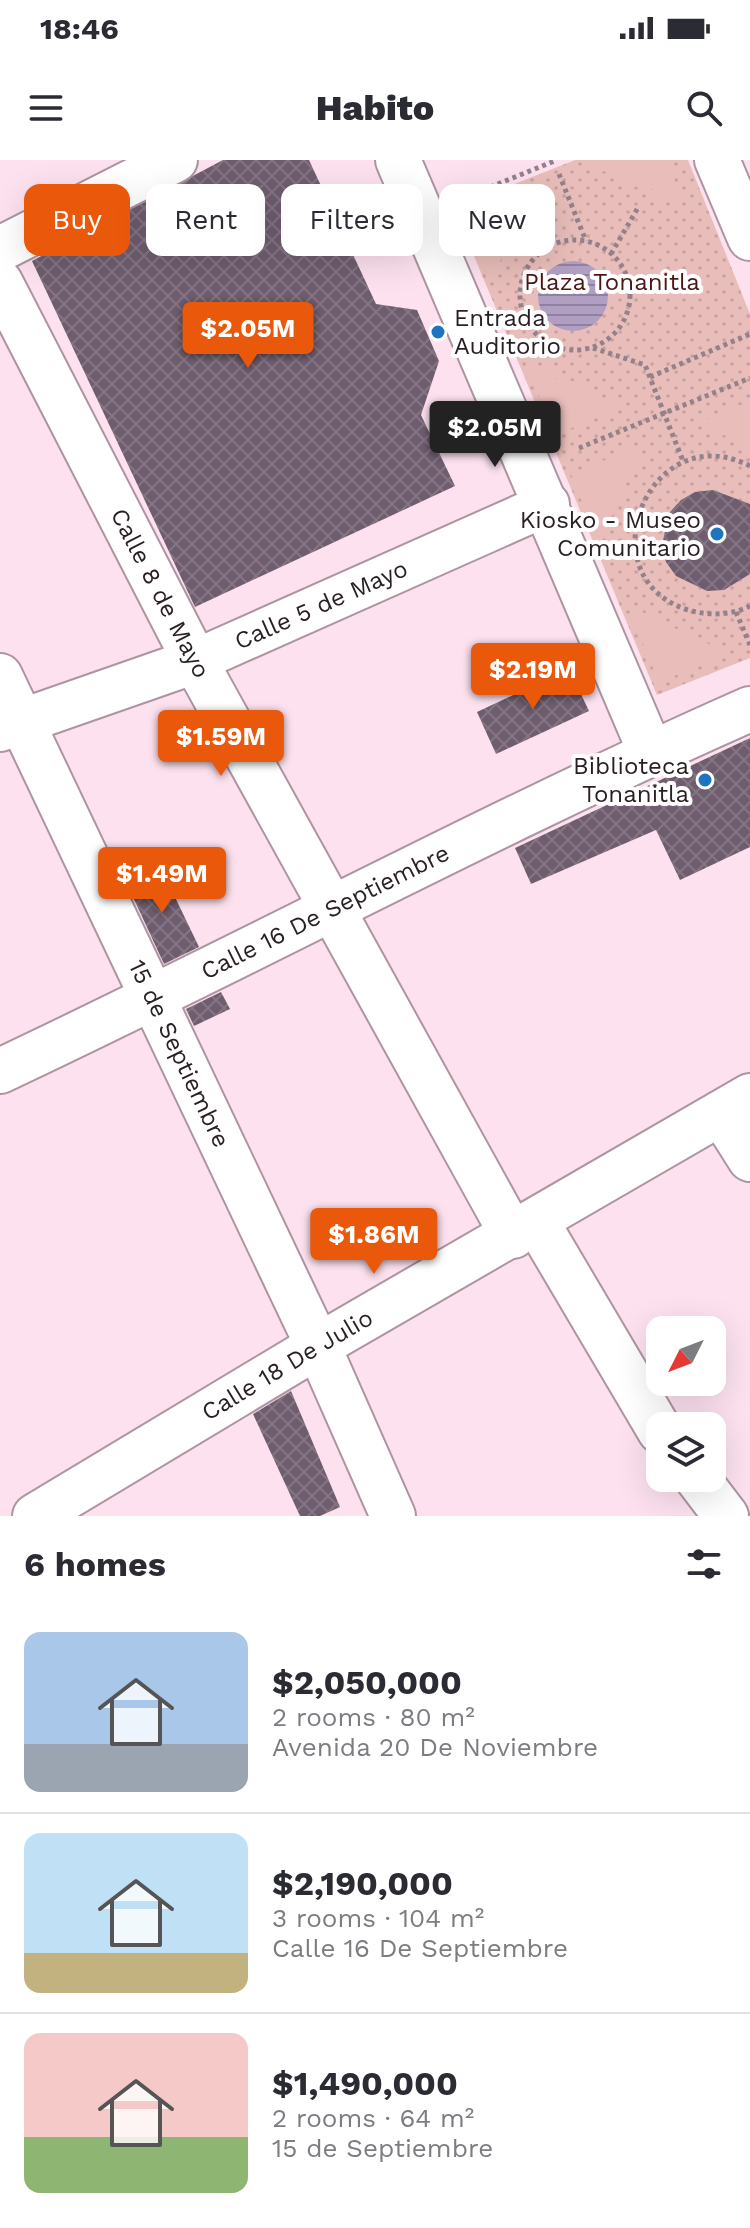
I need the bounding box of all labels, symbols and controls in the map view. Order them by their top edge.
text: 18:46 [40,11,119,46]
icon: menu [24,86,68,130]
icon: search [682,86,726,130]
text: Habito [316,87,434,129]
chip: Buy [24,184,130,256]
chip: Rent [146,184,265,256]
chip: Filters [281,184,423,256]
chip: New [439,184,555,256]
park label: Plaza Tonanitla [524,268,700,296]
pin: $2.05M [183,302,313,370]
place label: Entrada Auditorio [454,304,561,360]
text: $2.05M [201,313,295,343]
marker: Entrada Auditorio [429,323,447,341]
pin: $2.05M [430,401,560,469]
text: $2.05M [448,412,542,442]
street label: Calle 8 de Mayo [105,504,216,683]
place label: Kiosko - Museo Comunitario [520,506,701,562]
marker: Kiosko - Museo Comunitario [708,525,726,543]
street label: Calle 5 de Mayo [230,554,412,656]
pin: $2.19M [468,643,598,711]
text: $2.19M [489,654,577,684]
pin: $1.59M [156,710,286,778]
text: $1.59M [176,721,266,751]
place label: Biblioteca Tonanitla [573,752,689,808]
marker: Biblioteca Tonanitla [696,771,714,789]
street label: Calle 16 De Septiembre [197,839,454,985]
pin: $1.49M [97,847,227,915]
text: $1.49M [116,858,208,888]
street label: 15 de Septiembre [123,955,236,1152]
pin: $1.86M [309,1208,439,1276]
text: $1.86M [328,1219,420,1249]
street label: Calle 18 De Julio [197,1303,378,1427]
north arrow [646,1316,726,1396]
map controls [646,1316,726,1492]
button: layers [646,1412,726,1492]
icon: filters [682,1542,726,1586]
text: 6 homes [24,1544,166,1584]
text: $2,050,000 [272,1662,462,1702]
icon: home [88,1664,184,1760]
text: 2 rooms · 80 m² [272,1702,475,1732]
text: Avenida 20 De Noviembre [272,1732,598,1762]
text: $2,190,000 [272,1863,453,1903]
icon: home [88,1865,184,1961]
text: 3 rooms · 104 m² [272,1903,484,1933]
text: Calle 16 De Septiembre [272,1933,568,1963]
text: $1,490,000 [272,2063,458,2103]
icon: home [88,2065,184,2161]
text: 2 rooms · 64 m² [272,2103,474,2133]
text: 15 de Septiembre [272,2133,493,2163]

